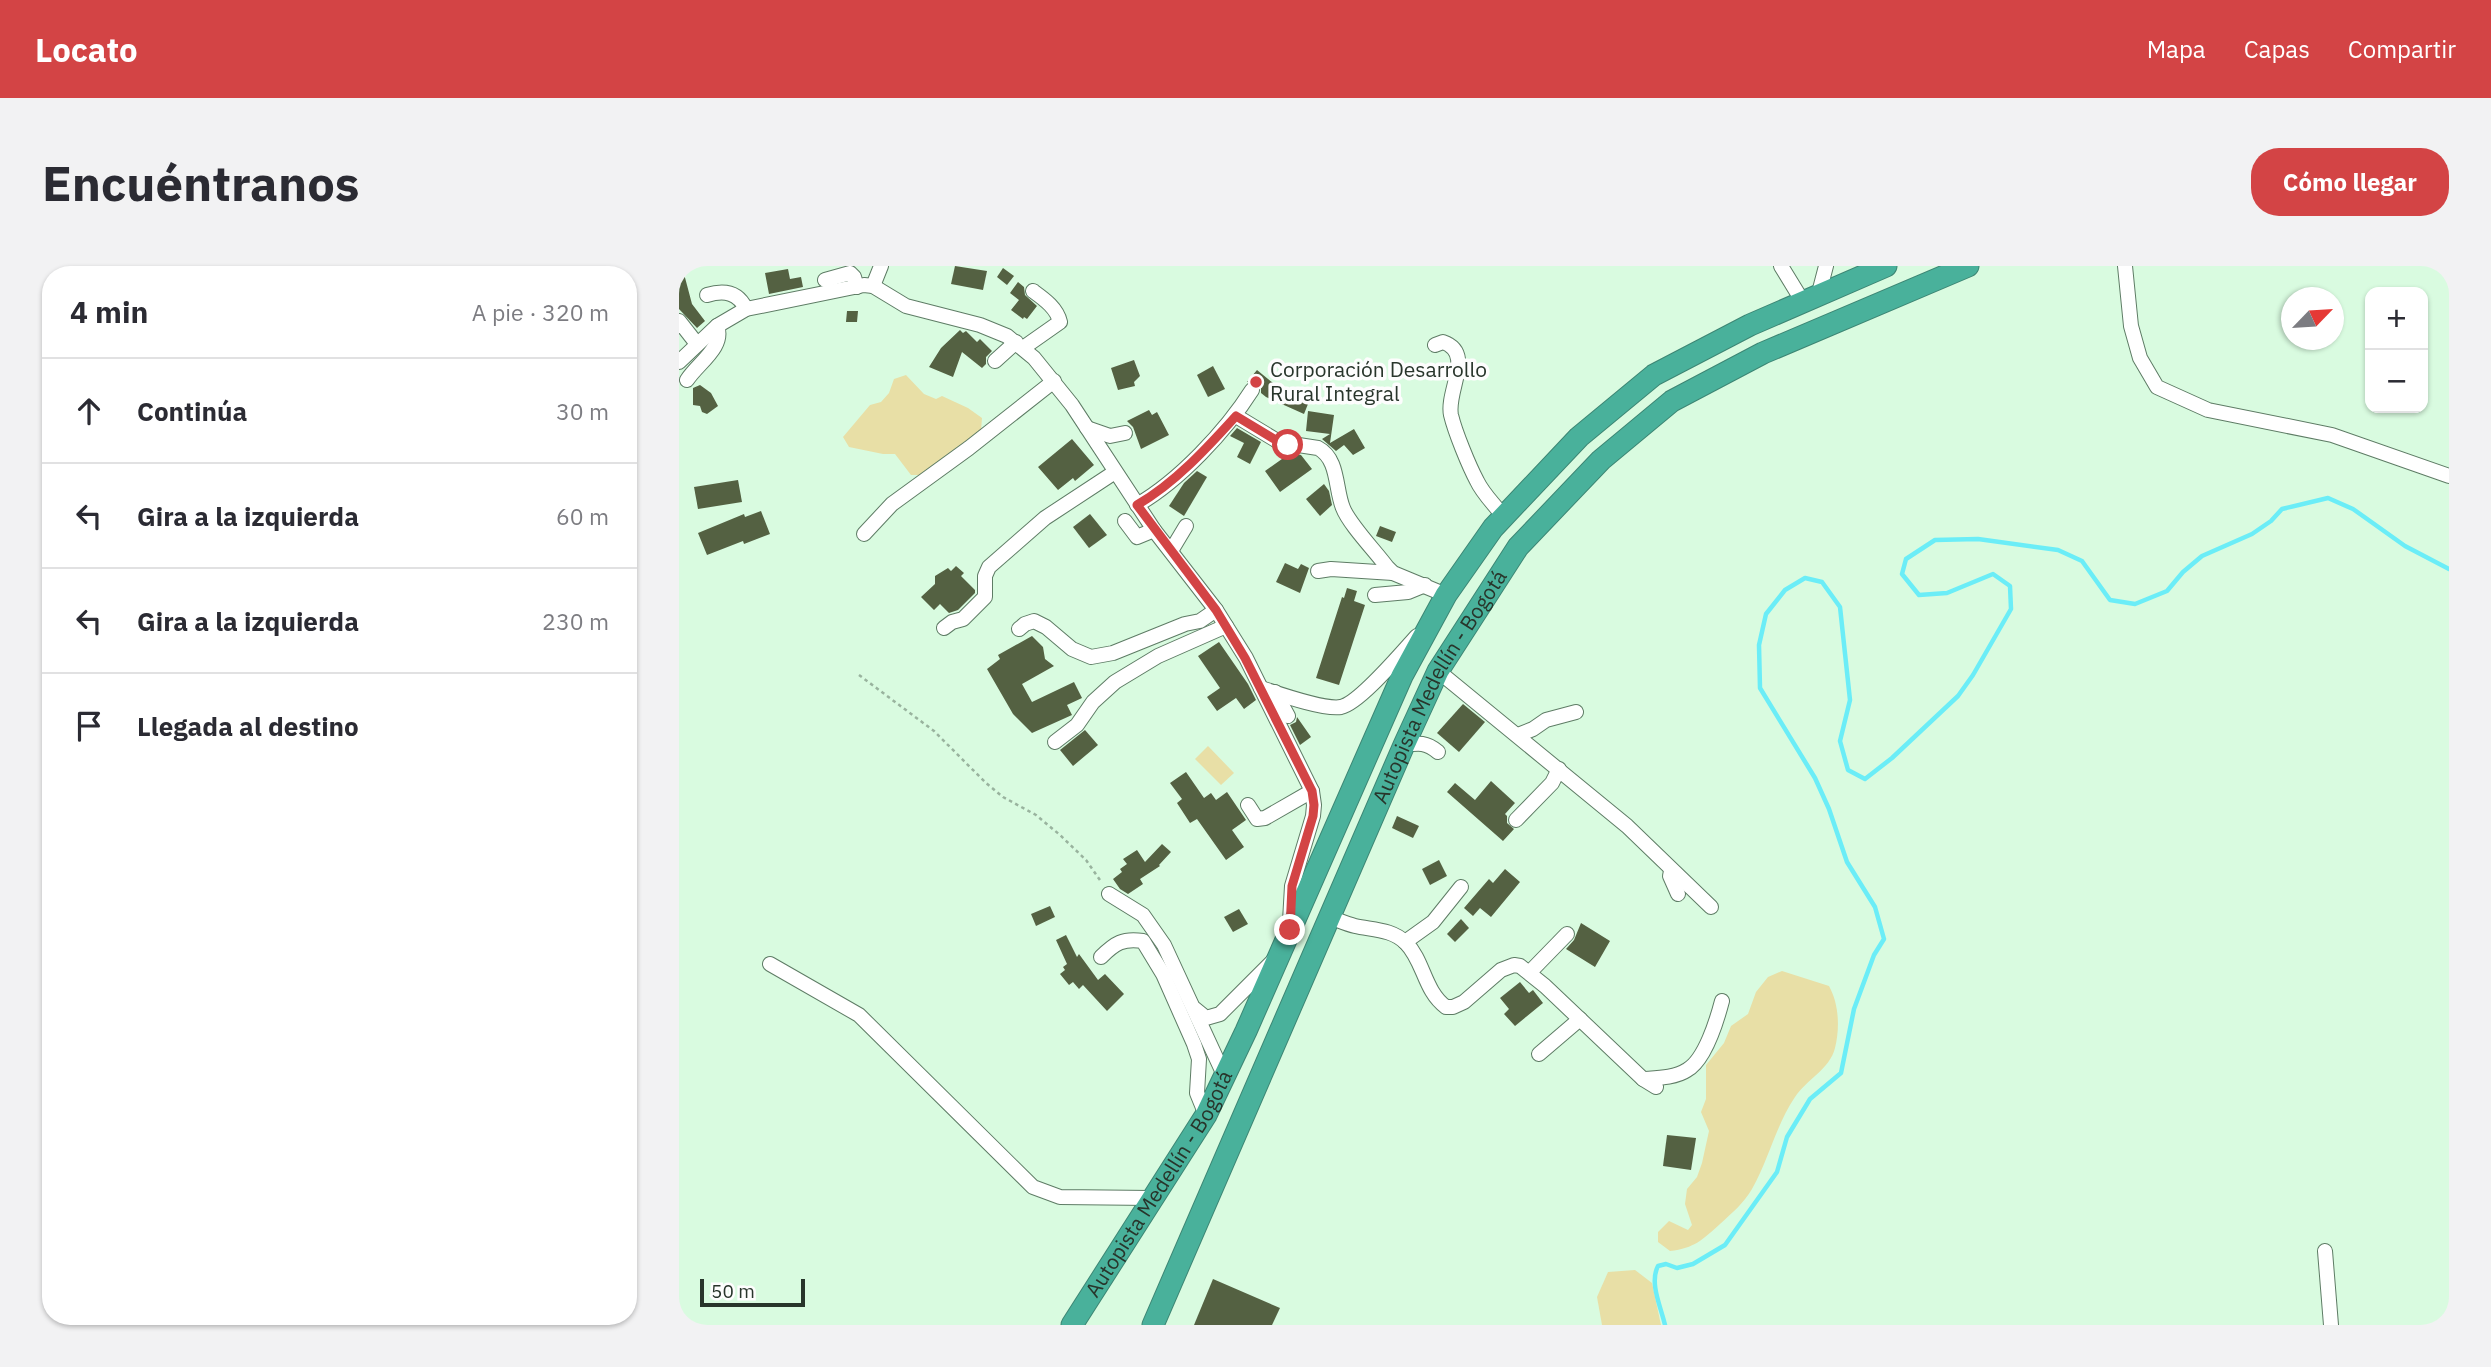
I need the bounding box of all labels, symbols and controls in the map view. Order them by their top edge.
text: Locato [35,28,138,71]
text: Mapa [2147,33,2206,65]
text: Capas [2244,33,2310,65]
text: Compartir [2348,33,2456,65]
button: Cómo llegar [2251,148,2449,216]
text: Encuéntranos [42,151,360,214]
north arrow [2281,287,2344,350]
map controls [2365,287,2428,413]
button: + [2365,287,2428,350]
text: 4 min [70,292,148,331]
text: A pie · 320 m [472,297,609,327]
button: − [2365,350,2428,413]
place label: Corporación Desarrollo Rural Integral [1270,355,1487,407]
marker: Corporación Desarrollo Rural Integral [1248,374,1264,390]
icon: ahead [70,392,108,430]
text: Continúa [137,394,247,428]
text: 30 m [556,396,609,426]
route start [1272,429,1303,460]
icon: left [70,497,108,535]
text: Gira a la izquierda [137,499,359,533]
text: 60 m [556,501,609,531]
street label: Autopista Medellín - Bogotá [1365,564,1513,808]
icon: left [70,602,108,640]
text: Gira a la izquierda [137,604,359,638]
text: 230 m [542,606,609,636]
icon: arrive [70,707,108,745]
text: Llegada al destino [137,709,359,743]
route end [1274,914,1305,945]
street label: Autopista Medellín - Bogotá [1078,1066,1238,1302]
scale bar [700,1276,805,1308]
text: 50 m [711,1279,755,1303]

